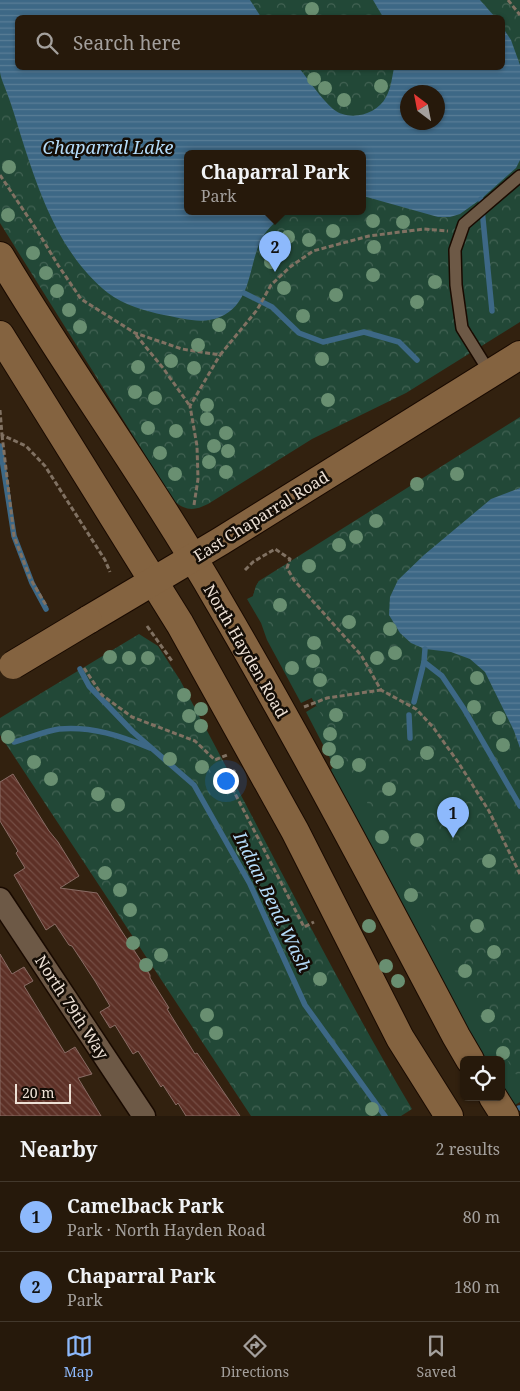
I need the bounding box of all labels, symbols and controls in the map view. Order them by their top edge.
search box [15,15,505,70]
icon: search [33,29,61,57]
text: Search here [73,30,181,56]
north arrow [400,85,445,130]
water label: Chaparral Lake [43,135,173,159]
popup [184,150,366,215]
text: Chaparral Park [201,159,349,185]
text: Park [201,185,236,207]
pin: 2 [259,231,291,272]
street label: East Chaparral Road [189,465,333,566]
street label: North Hayden Road [199,580,293,722]
your location [213,768,239,794]
pin: 1 [437,797,469,838]
water label: Indian Bend Wash [228,827,317,976]
street label: North 79th Way [30,951,114,1064]
map controls [460,1056,505,1101]
button: locate [460,1056,505,1101]
scale bar [15,1081,71,1104]
text: 20 m [22,1083,55,1102]
text: Nearby [20,1135,98,1163]
text: 2 results [436,1138,500,1160]
text: Camelback Park [67,1193,224,1219]
text: 1 [31,1206,41,1228]
text: 80 m [463,1206,500,1228]
text: Park · North Hayden Road [67,1219,266,1241]
text: Chaparral Park [67,1263,216,1289]
text: 2 [31,1276,41,1298]
text: 180 m [454,1276,500,1298]
text: Park [67,1289,103,1311]
tab: Map [64,1332,93,1381]
tab: Directions [221,1332,289,1381]
tab: Saved [417,1332,456,1381]

